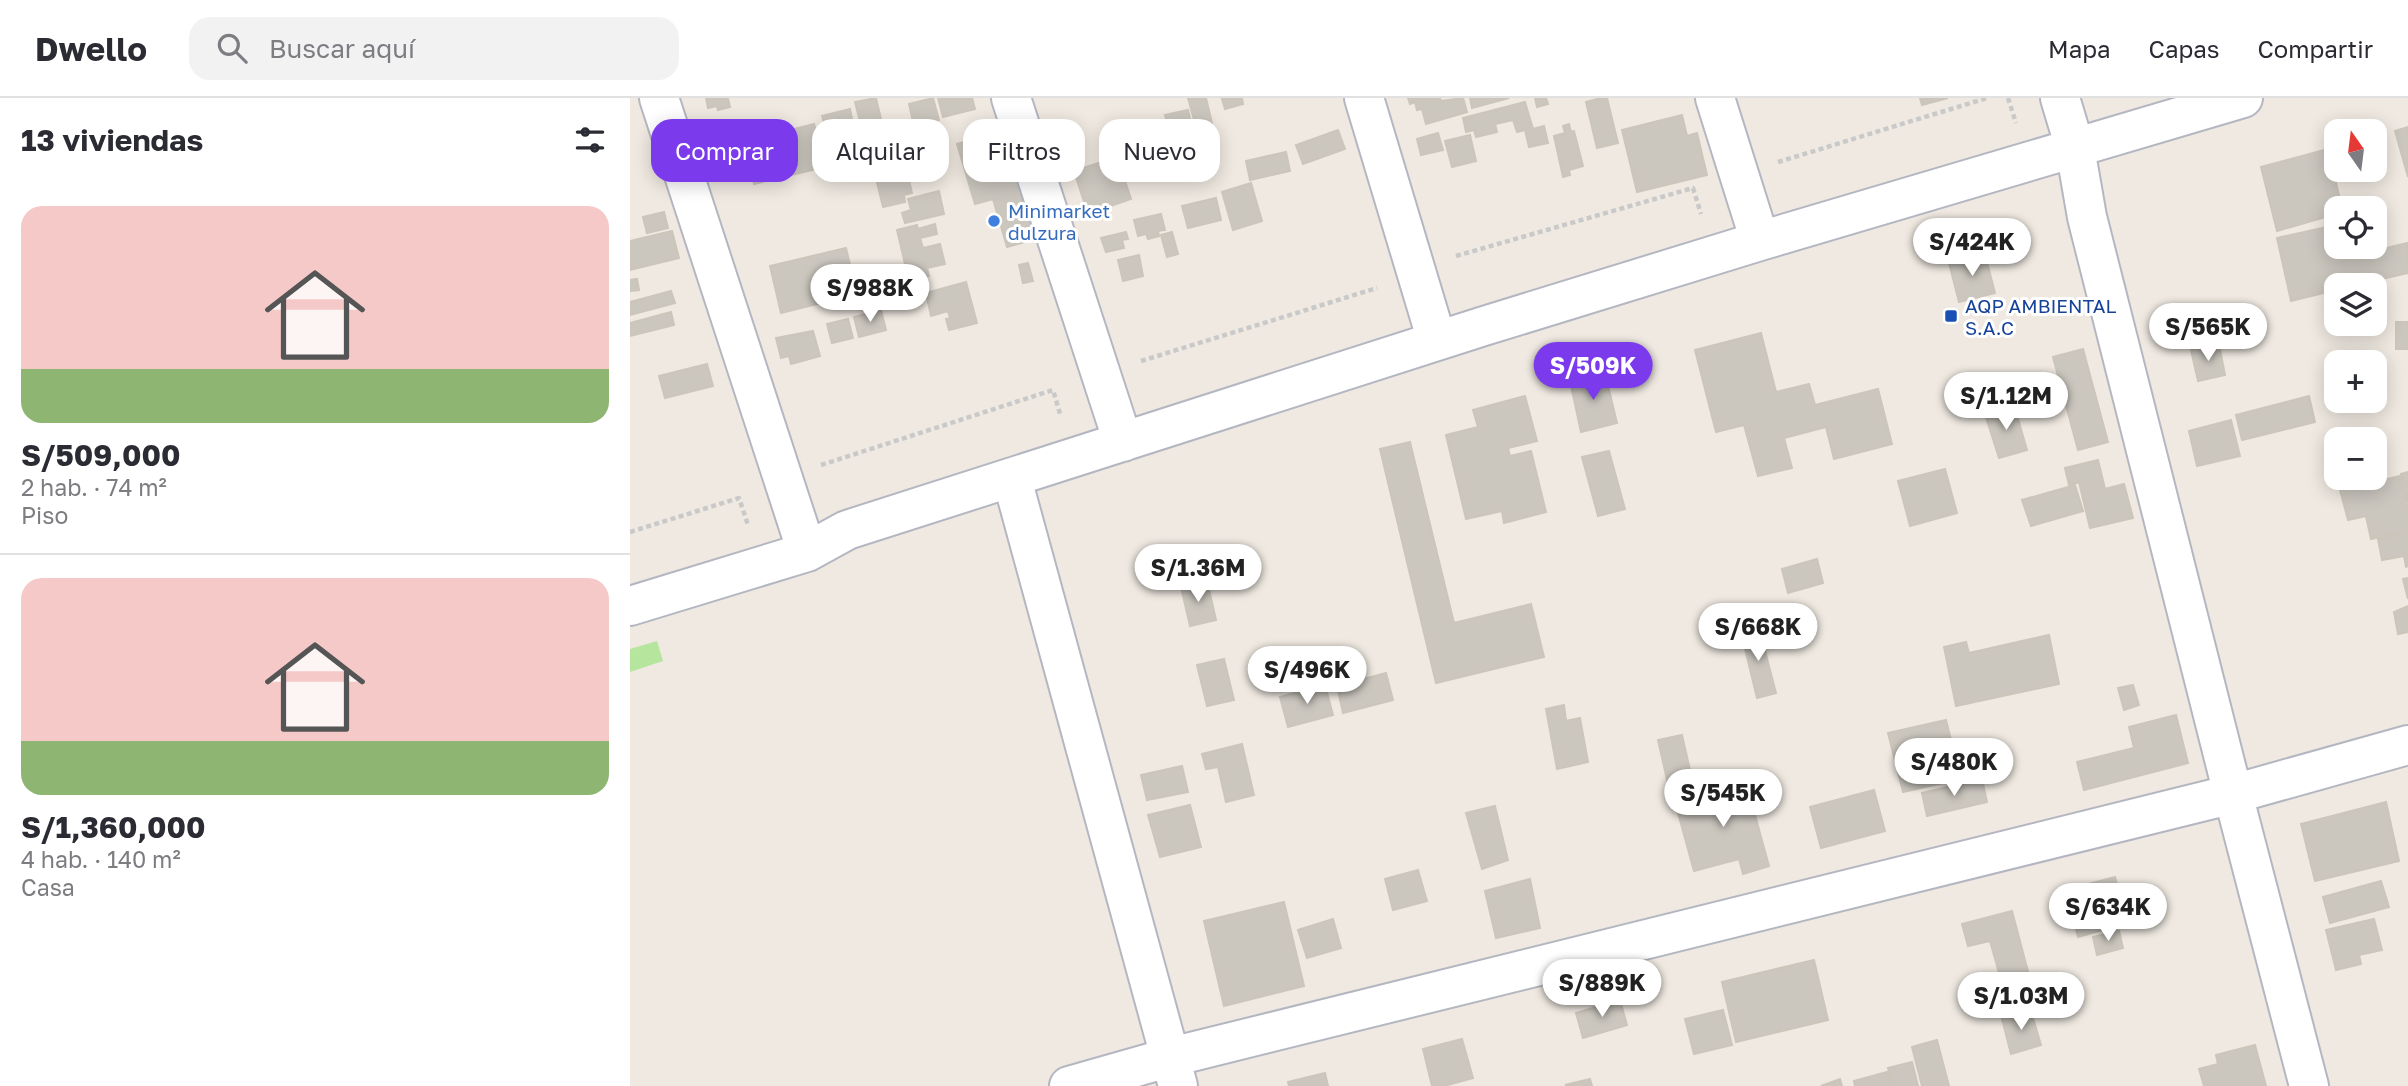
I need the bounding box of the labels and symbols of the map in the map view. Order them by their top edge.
north arrow [2324,119,2387,182]
place label: Minimarket dulzura [1008,199,1110,244]
marker: Minimarket dulzura [986,213,1002,229]
pin: S/424K [1915,218,2029,278]
pin: S/988K [813,264,927,324]
place label: AQP AMBIENTAL S.A.C [1965,294,2116,339]
pin: S/565K [2151,303,2265,363]
marker: AQP AMBIENTAL S.A.C [1943,308,1959,324]
pin: S/509K [1536,342,1650,402]
pin: S/1.12M [1941,372,2071,432]
pin: S/1.36M [1133,545,1263,604]
pin: S/668K [1701,603,1815,663]
pin: S/496K [1250,646,1364,706]
pin: S/480K [1897,738,2011,798]
pin: S/545K [1666,770,1780,829]
pin: S/634K [2051,884,2165,943]
pin: S/889K [1545,960,1659,1019]
pin: S/1.03M [1956,972,2086,1032]

